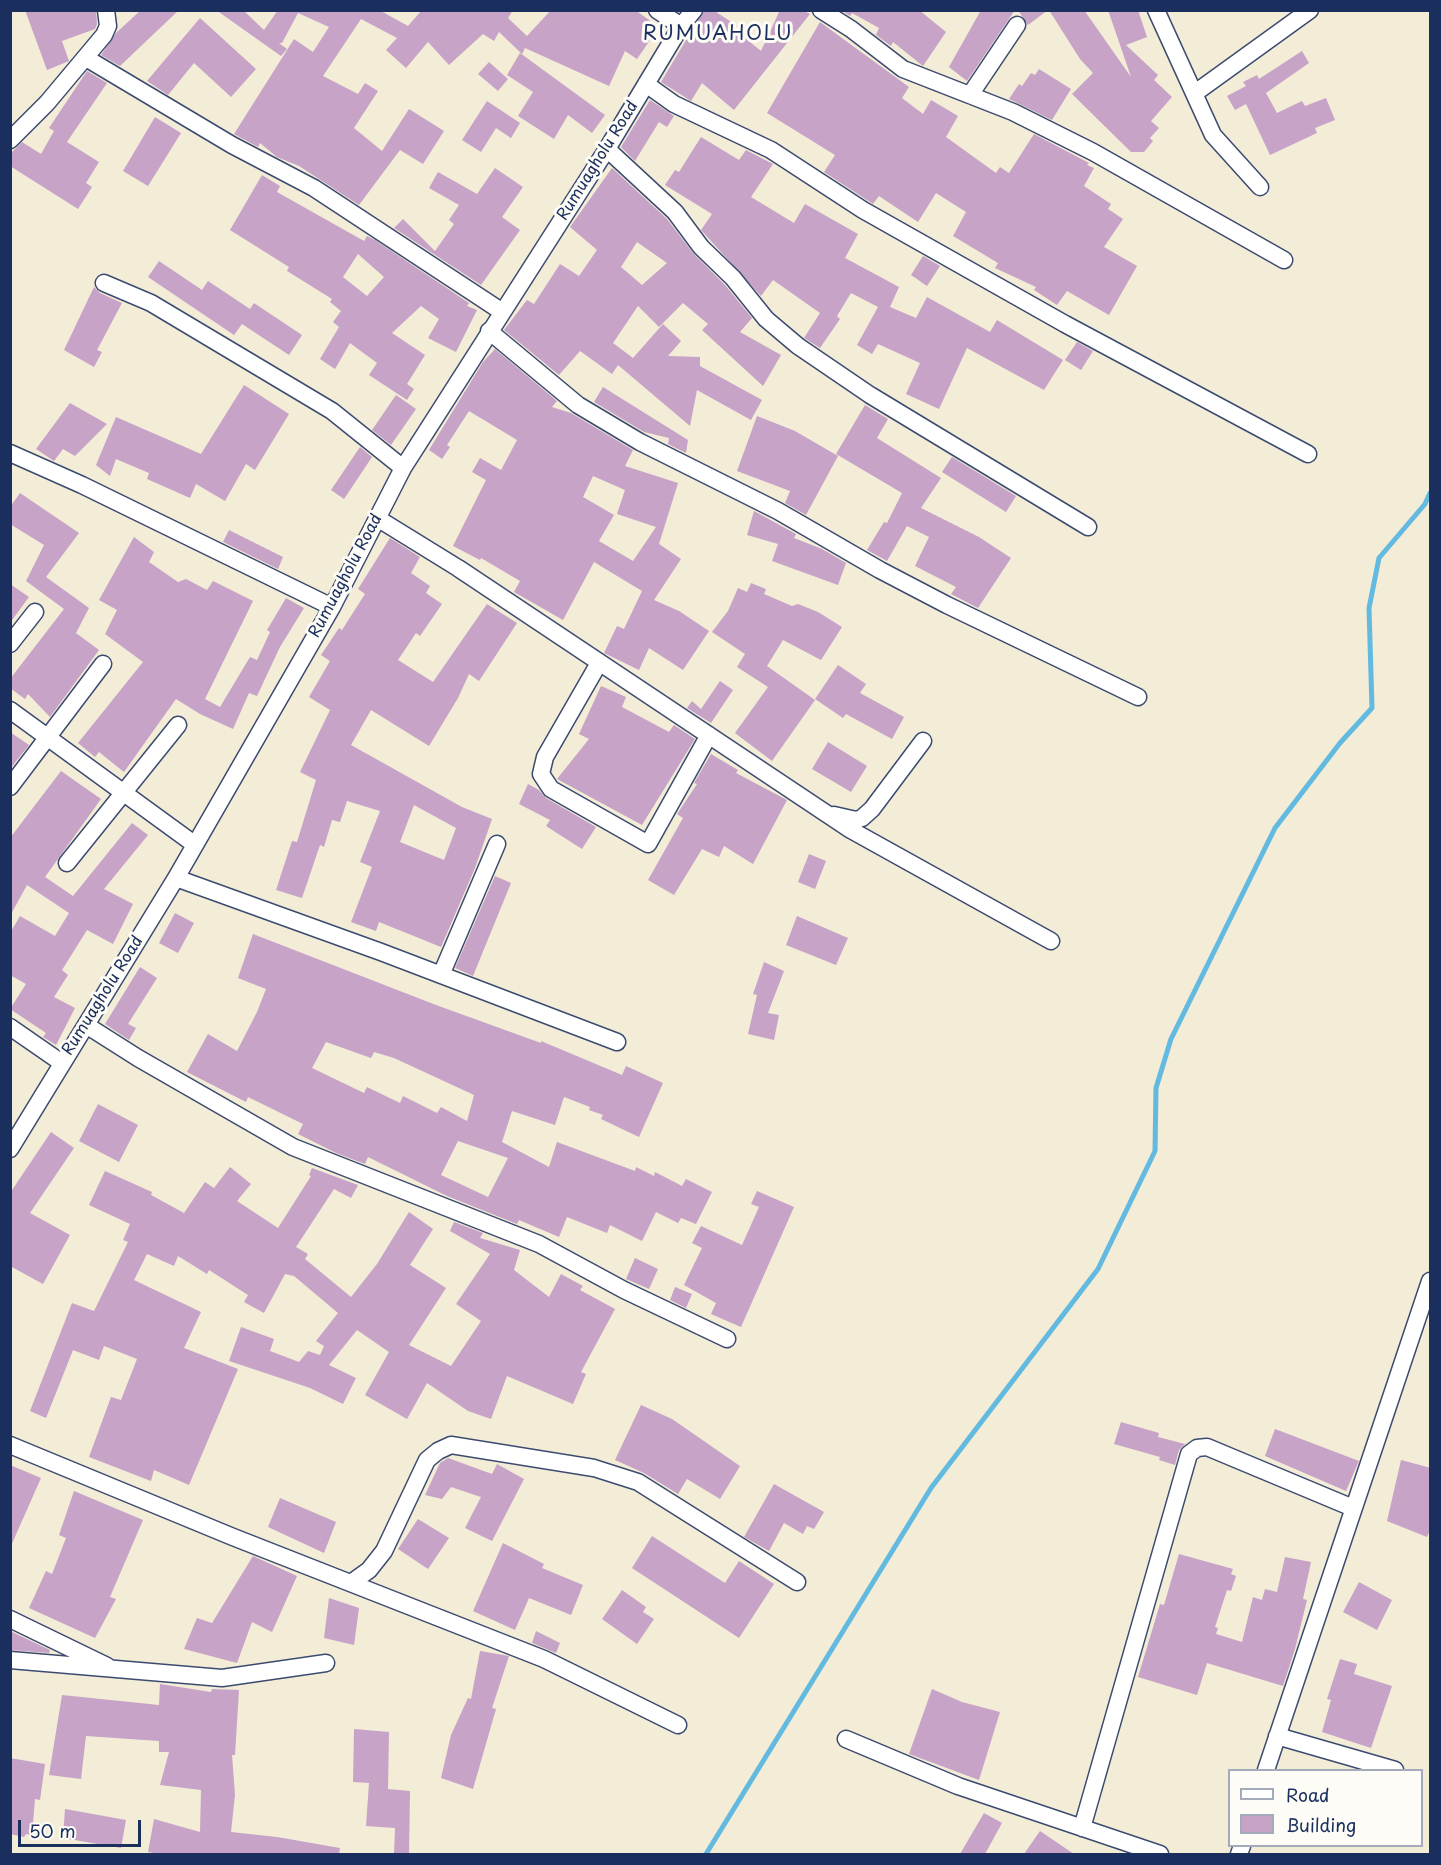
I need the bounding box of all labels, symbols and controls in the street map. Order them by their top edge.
district label: RUMUAHOLU [643,22,793,46]
street label: Rumuagholu Road [553,98,643,224]
street label: Rumuagholu Road [305,511,387,641]
street label: Rumuagholu Road [58,933,148,1059]
legend [1228,1769,1423,1847]
text: Road [1286,1781,1330,1808]
scale bar [21,1808,144,1846]
text: Building [1286,1811,1356,1838]
text: 50 m [29,1817,76,1844]

